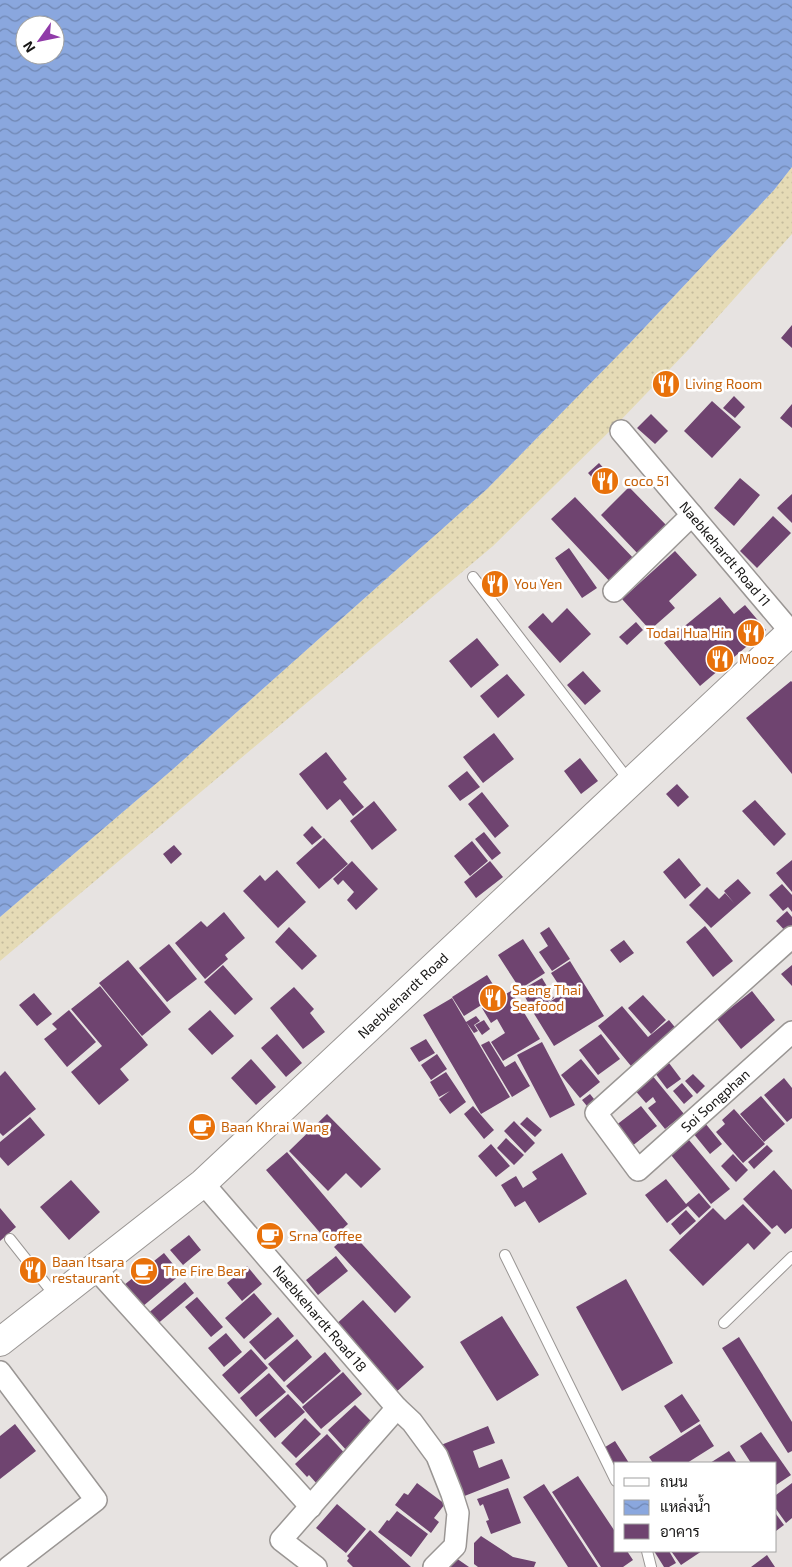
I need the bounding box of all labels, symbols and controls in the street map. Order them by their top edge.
north arrow [15,15,65,65]
text: N [19,38,39,56]
restaurant icon: Living Room [651,369,681,399]
place label: Living Room [685,375,762,392]
restaurant icon: coco 51 [590,466,620,496]
place label: coco 51 [624,472,670,489]
street label: Naebkehardt Road 11 [676,498,774,609]
restaurant icon: You Yen [480,569,510,599]
place label: You Yen [514,575,562,592]
restaurant icon: Todai Hua Hin [736,618,766,648]
place label: Todai Hua Hin [646,624,732,641]
restaurant icon: Mooz [705,644,735,674]
place label: Mooz [739,650,774,667]
street label: Naebkehardt Road [354,949,451,1042]
place label: Saeng Thai Seafood [512,981,581,1014]
restaurant icon: Saeng Thai Seafood [478,983,508,1013]
street label: Soi Songphan [677,1065,753,1135]
cafe icon: Baan Khrai Wang [187,1112,217,1142]
place label: Baan Khrai Wang [221,1118,329,1135]
cafe icon: Srna Coffee [255,1221,285,1251]
place label: Srna Coffee [289,1227,362,1244]
place label: Baan Itsara restaurant [52,1253,124,1286]
restaurant icon: Baan Itsara restaurant [18,1255,48,1285]
cafe icon: The Fire Bear [129,1256,159,1286]
place label: The Fire Bear [163,1262,247,1279]
street label: Naebkehardt Road 18 [270,1262,371,1375]
legend [614,1462,777,1552]
text: ถนน [660,1472,688,1490]
text: แหล่งน้ำ [660,1494,711,1515]
text: อาคาร [660,1522,700,1540]

